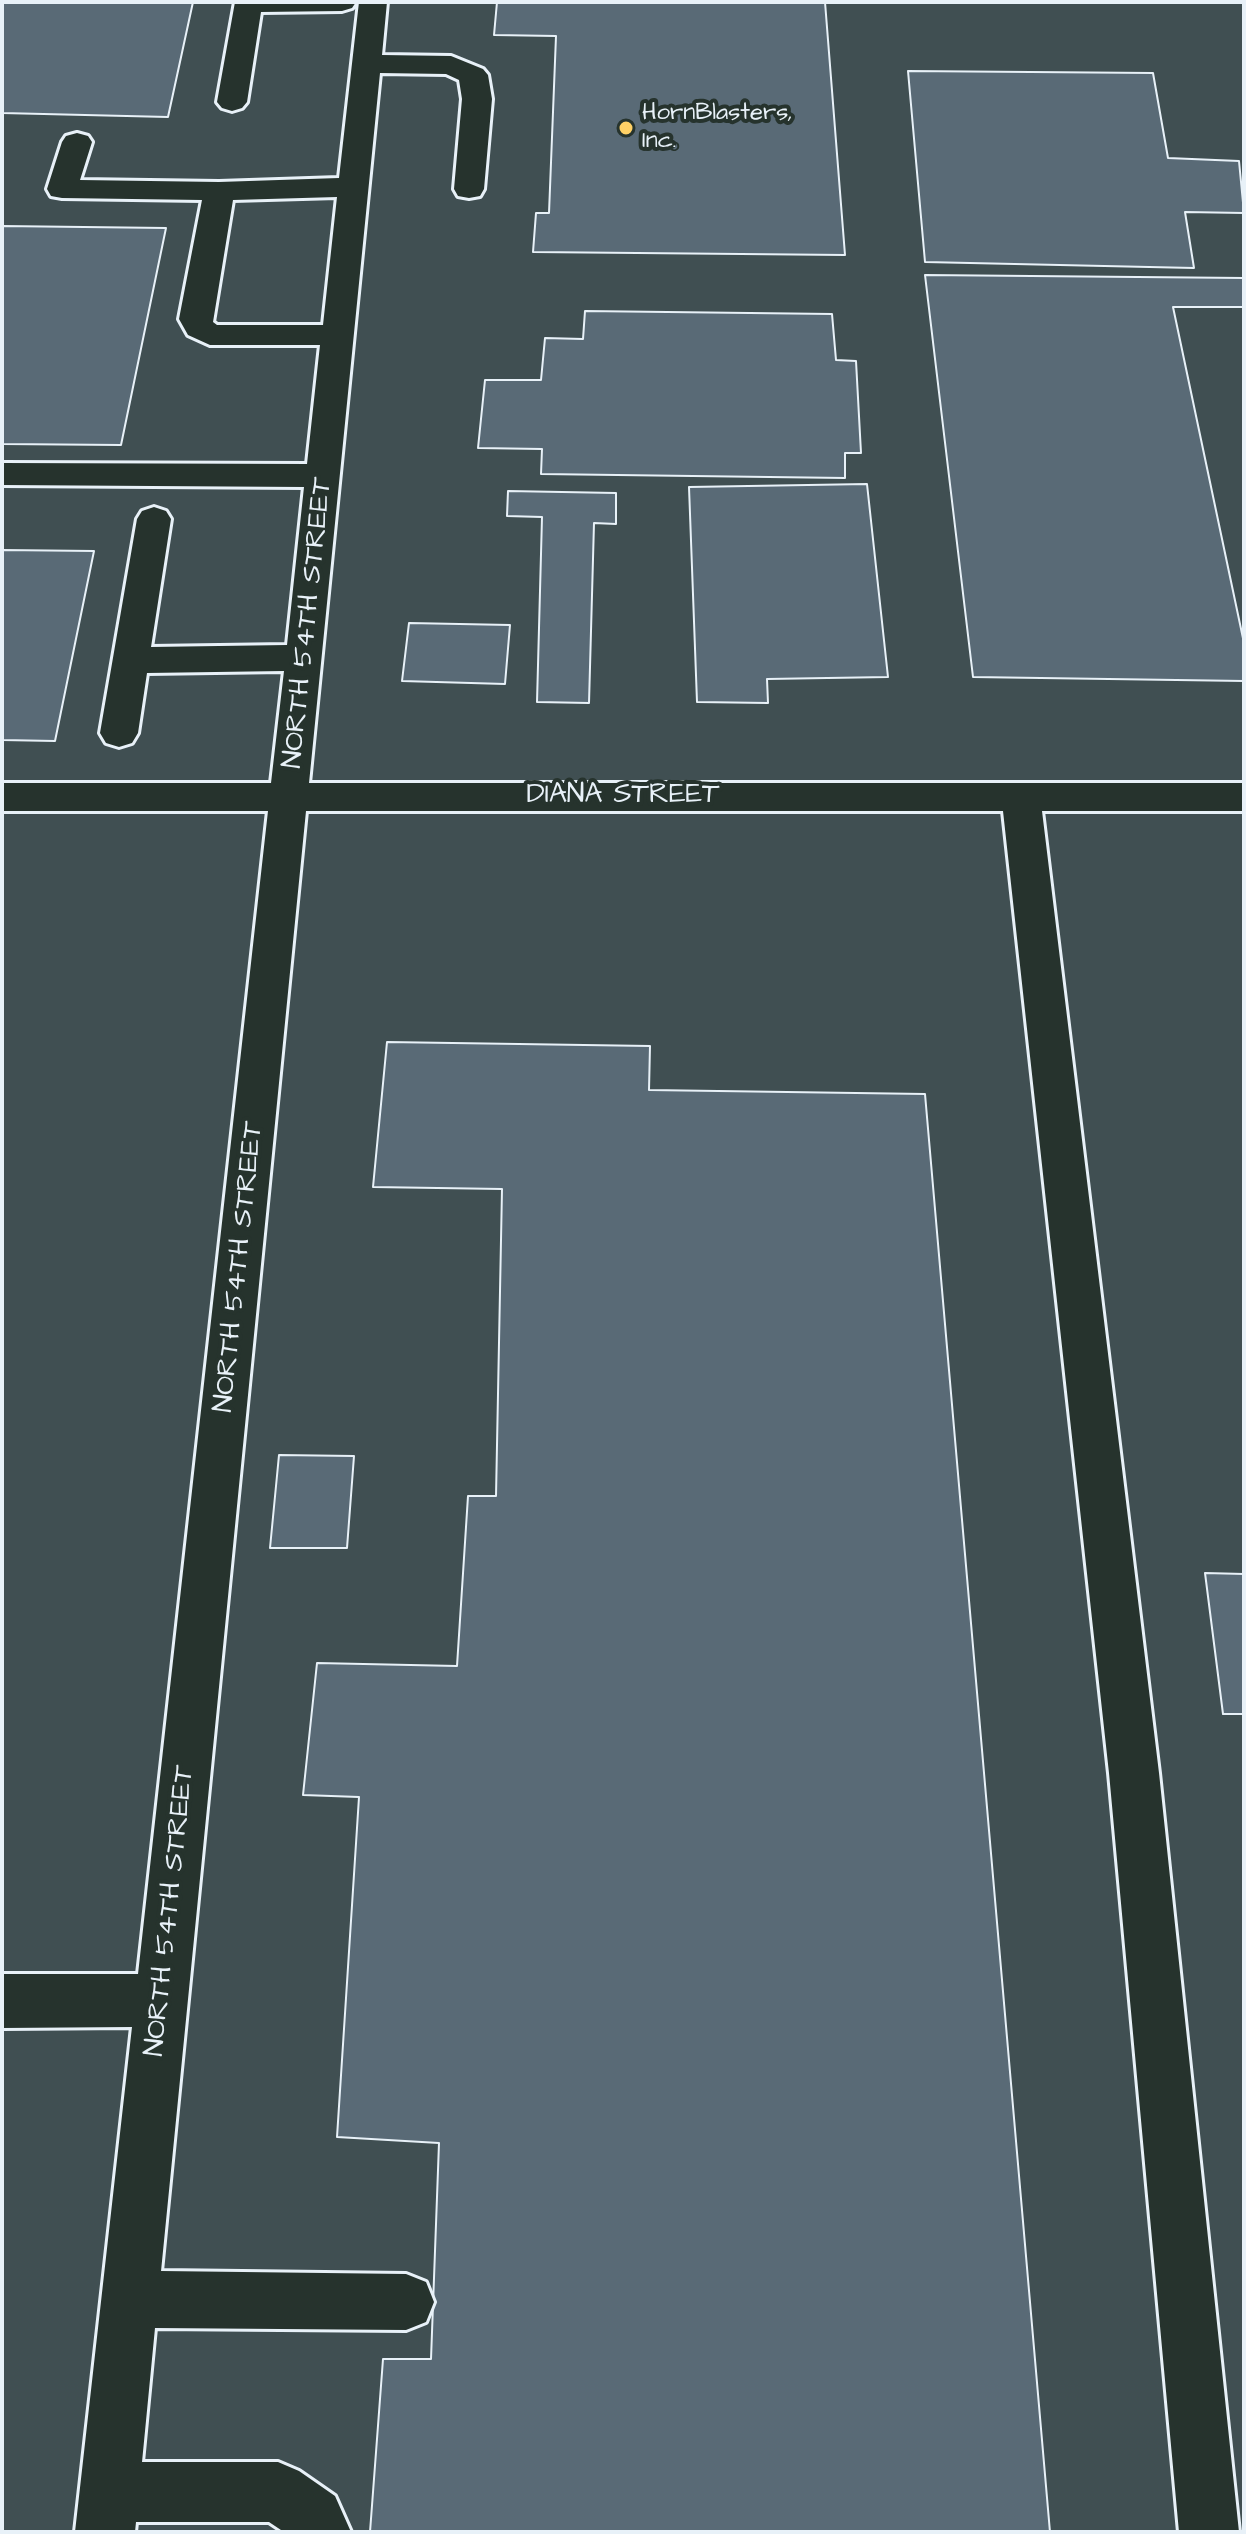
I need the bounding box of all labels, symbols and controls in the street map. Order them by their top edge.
place label: HornBlasters, Inc. [642,100,793,156]
marker: HornBlasters, Inc. [617,119,635,137]
street label: NORTH 54TH STREET [277,476,341,770]
street label: DIANA STREET [526,779,720,813]
street label: NORTH 54TH STREET [208,1120,272,1414]
street label: NORTH 54TH STREET [139,1764,203,2058]

